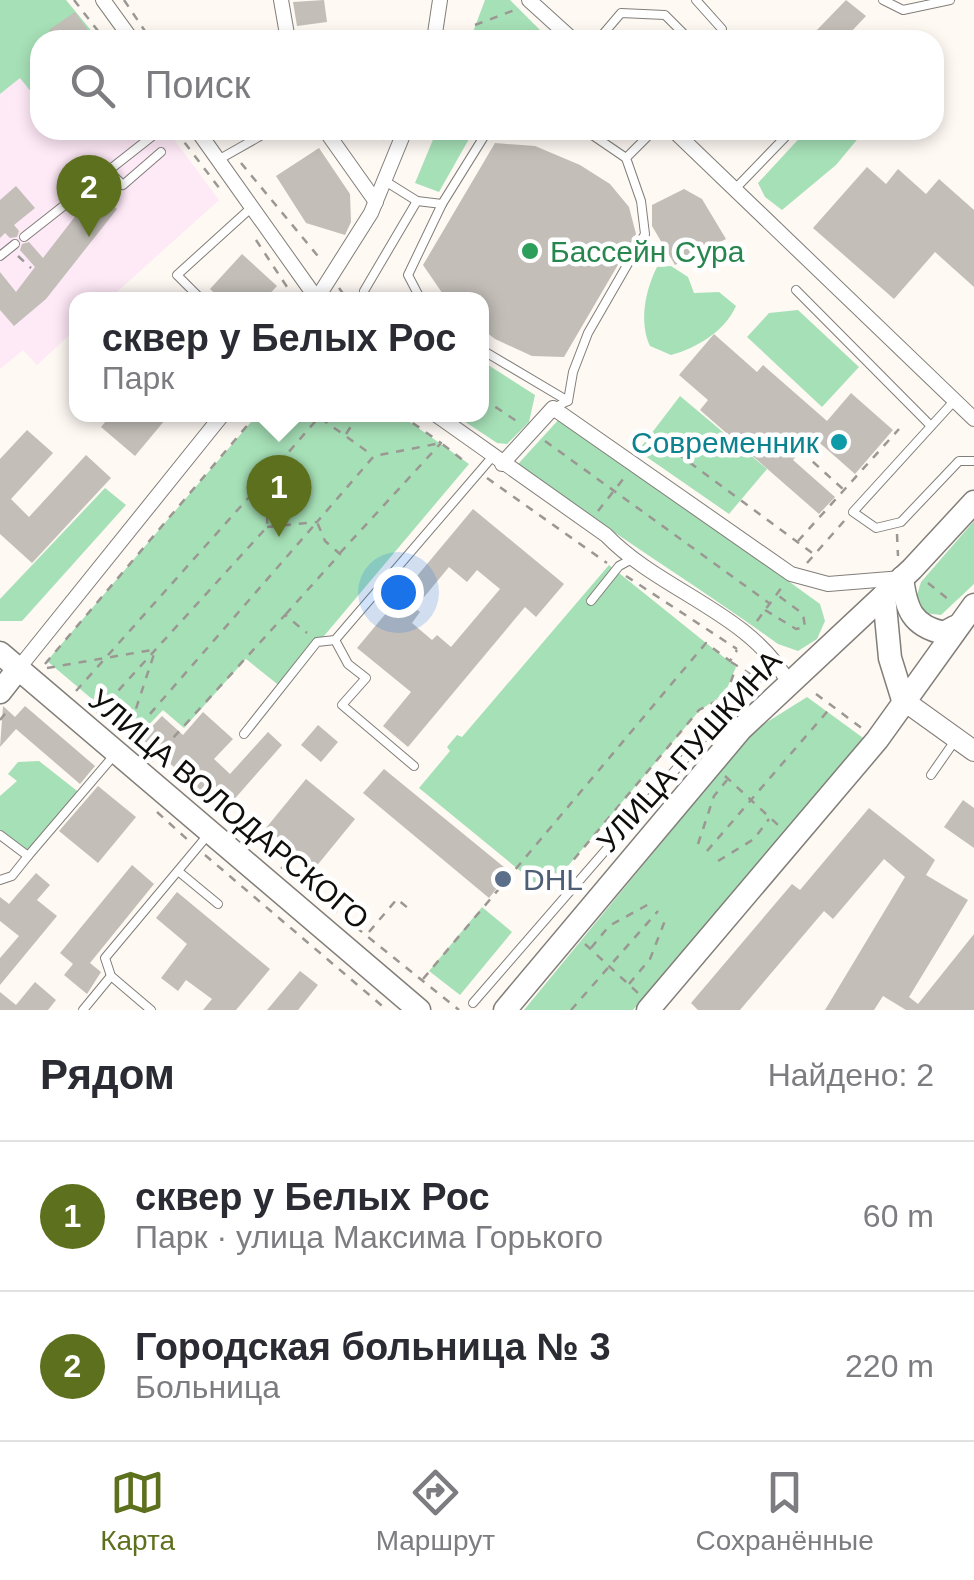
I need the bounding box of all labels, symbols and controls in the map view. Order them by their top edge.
search box [30,30,944,140]
icon: search [65,58,120,113]
text: Поиск [145,64,250,106]
pin: 2 [56,154,122,237]
place label: Бассейн Сура [550,235,745,268]
marker: Бассейн Сура [519,240,541,262]
popup [69,292,489,422]
text: сквер у Белых Рос [102,317,456,359]
text: Парк [102,360,174,396]
place label: Современник [631,426,820,459]
marker: Современник [828,431,850,453]
pin: 1 [246,454,312,537]
your location [373,567,424,618]
street label: УЛИЦА ПУШКИНА [590,644,788,858]
street label: УЛИЦА ВОЛОДАРСКОГО [83,683,375,935]
place label: DHL [523,863,583,896]
marker: DHL [492,868,514,890]
text: Рядом [40,1051,175,1098]
text: Найдено: 2 [768,1057,934,1093]
text: сквер у Белых Рос [135,1176,490,1218]
text: 1 [64,1198,81,1234]
text: 60 m [863,1198,934,1234]
text: Парк · улица Максима Горького [135,1219,603,1255]
text: Городская больница № 3 [135,1326,611,1368]
text: 2 [64,1348,81,1384]
text: 220 m [845,1348,934,1384]
text: Больница [135,1369,280,1405]
tab: Карта [100,1465,175,1557]
tab: Маршрут [376,1465,495,1557]
tab: Сохранённые [695,1465,874,1557]

